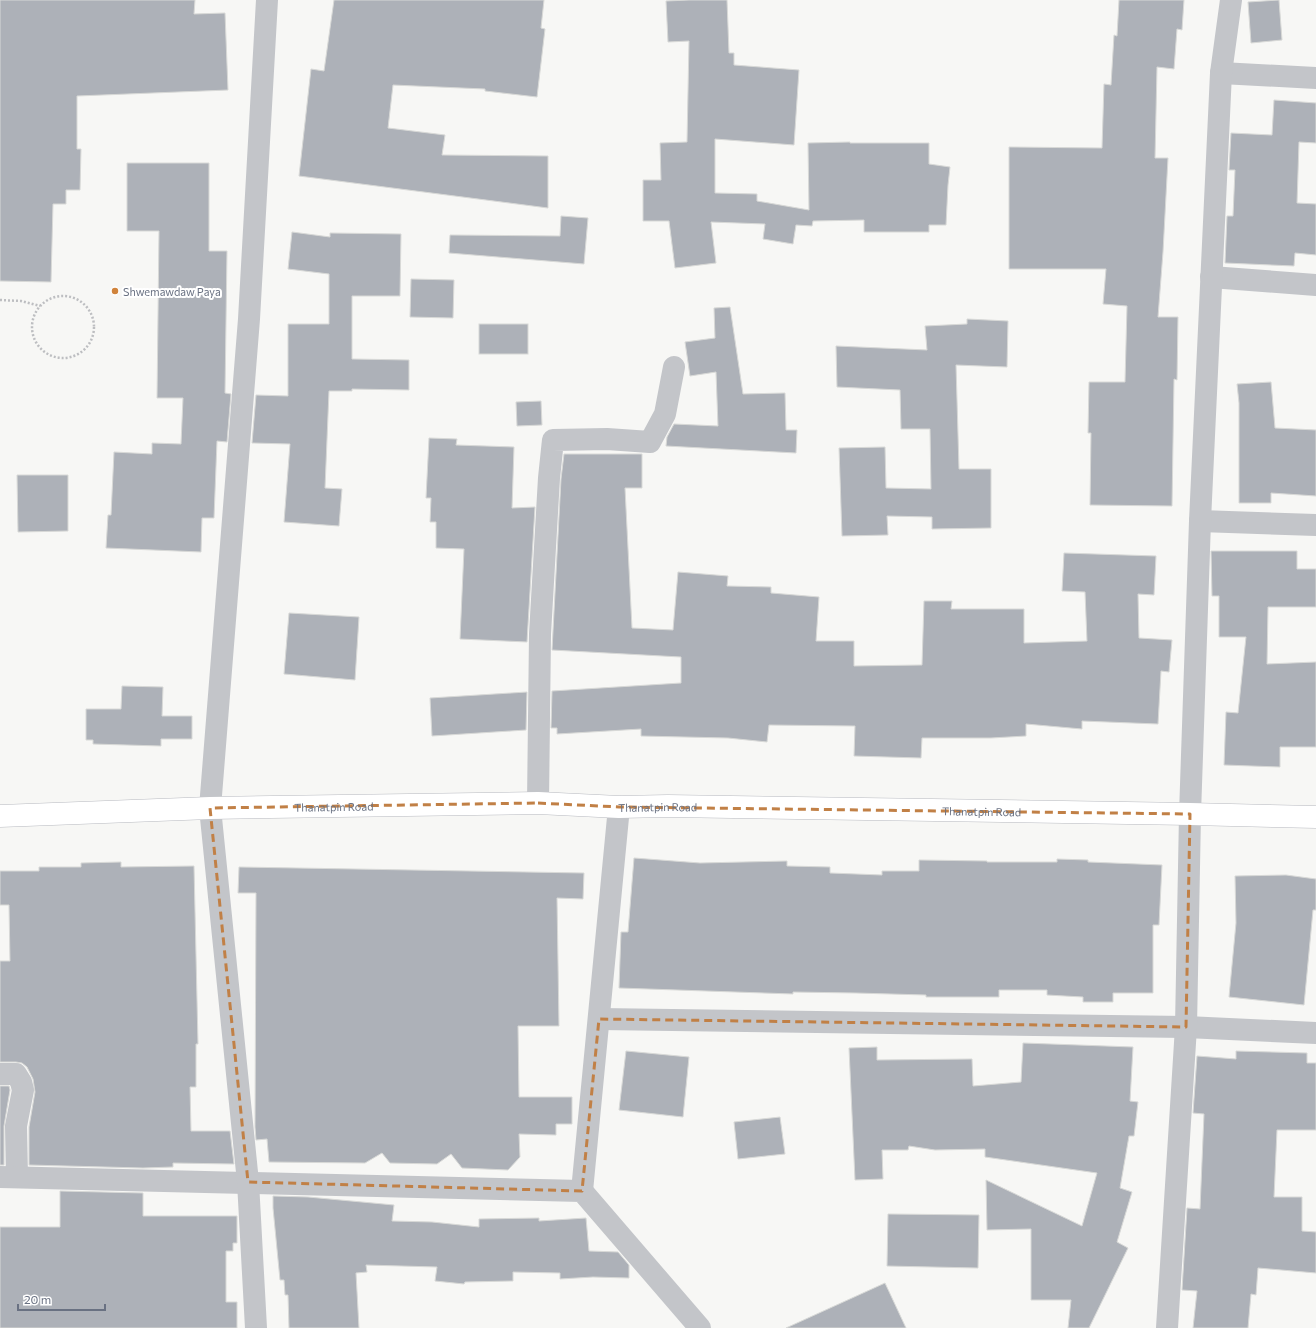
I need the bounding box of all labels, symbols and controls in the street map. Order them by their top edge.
place label: Shwemawdaw Paya [123,285,221,298]
marker: Shwemawdaw Paya [110,286,120,296]
street label: Thanatpin Road [294,799,374,813]
street label: Thanatpin Road [618,799,697,814]
street label: Thanatpin Road [942,804,1021,818]
scale bar [18,1286,105,1312]
text: 20 m [24,1292,51,1306]

